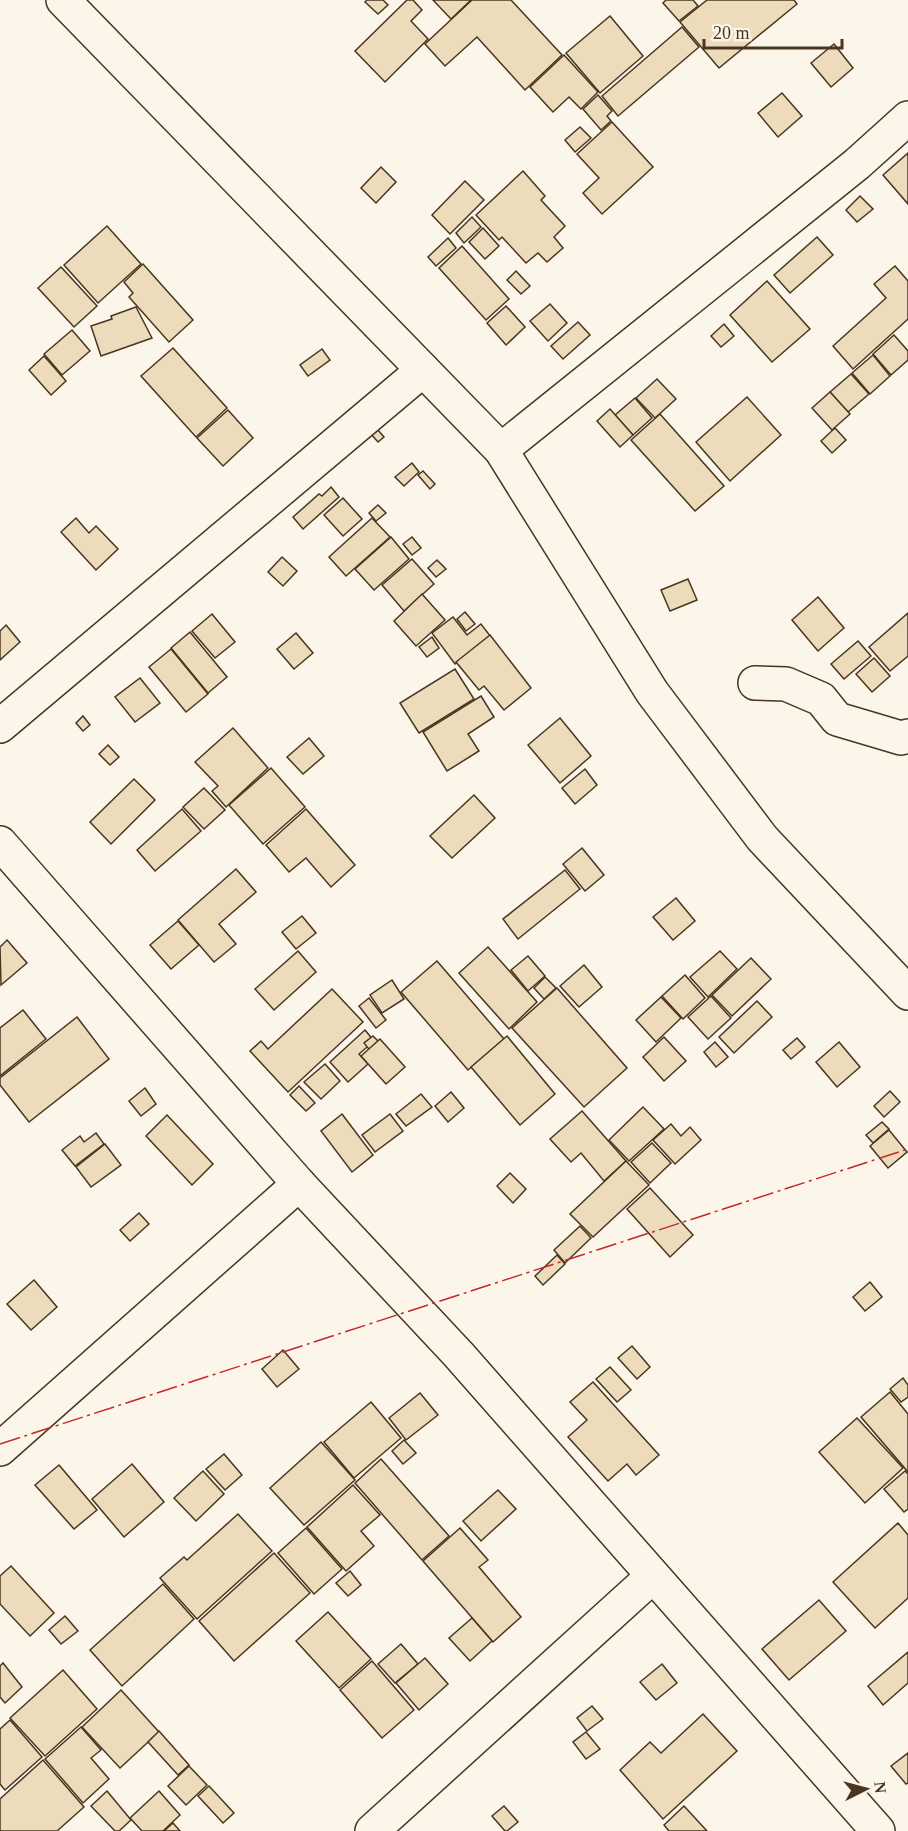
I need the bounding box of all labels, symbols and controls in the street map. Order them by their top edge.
scale bar [704,12,842,50]
text: 20 m [713,23,750,43]
north arrow [836,1759,896,1819]
text: N [871,1781,890,1795]

